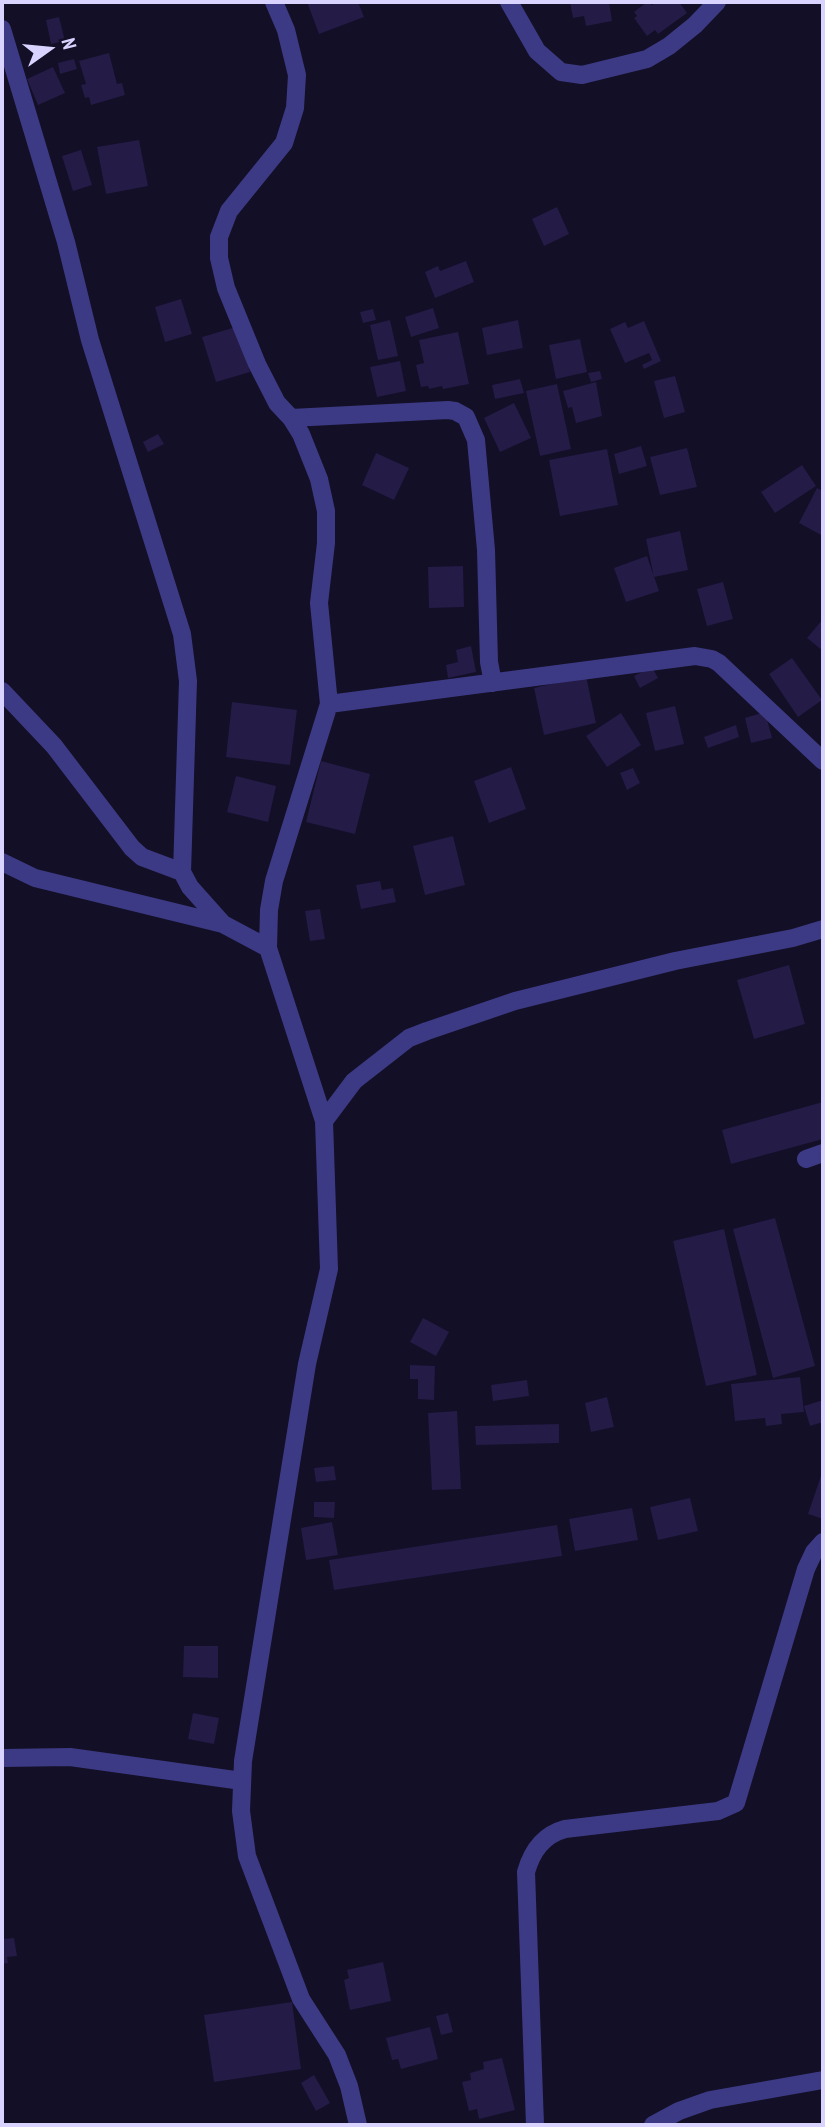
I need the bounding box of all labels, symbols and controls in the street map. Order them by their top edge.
north arrow [14,14,84,84]
text: N [56,35,82,52]

